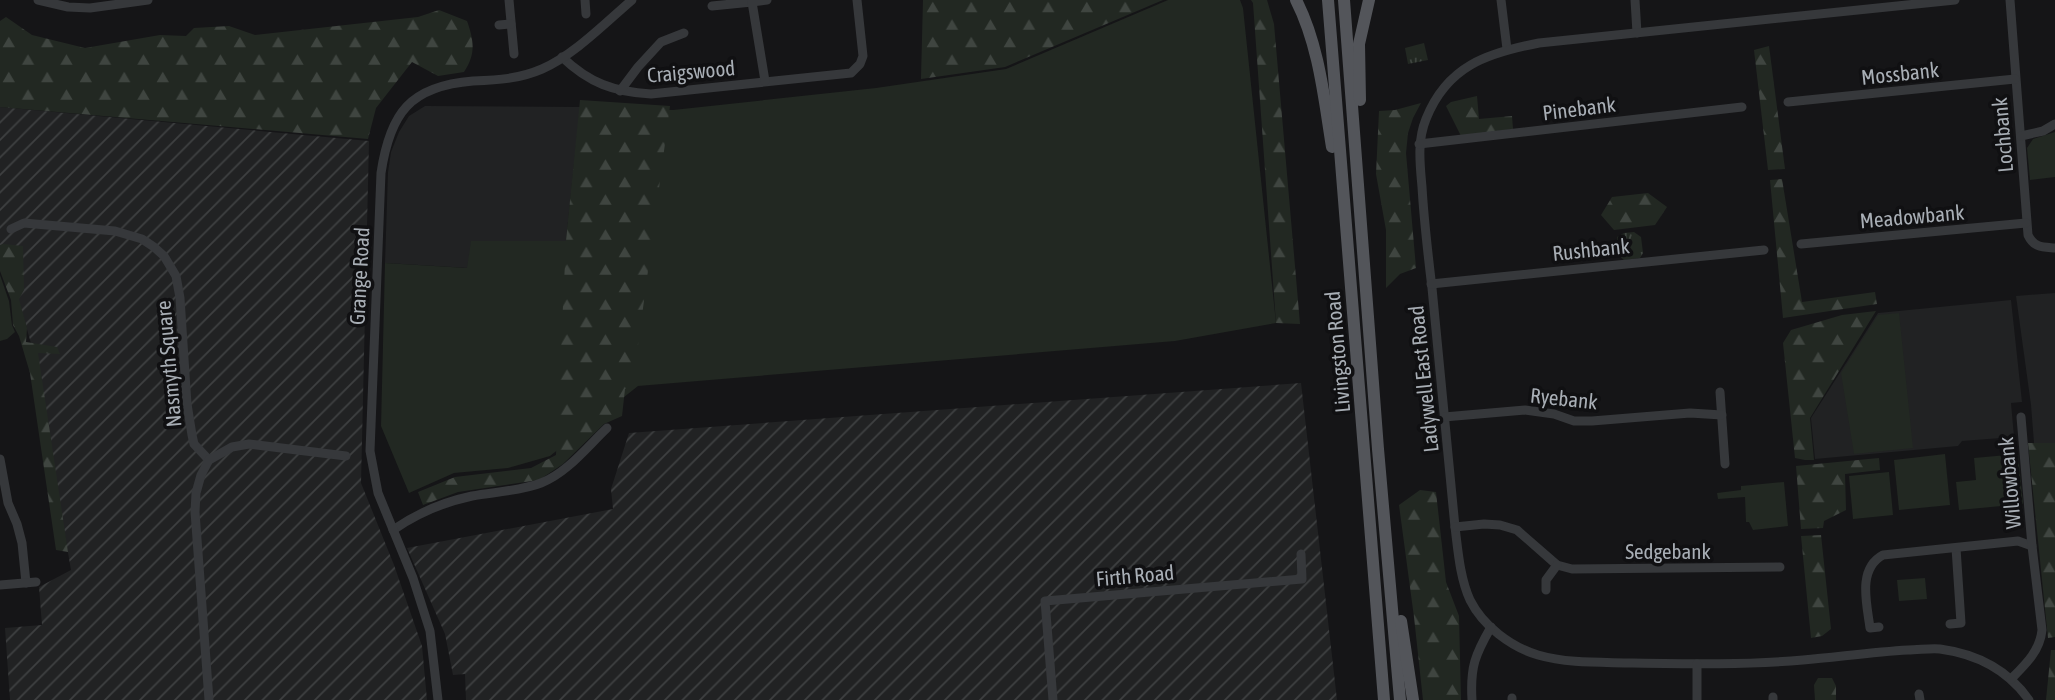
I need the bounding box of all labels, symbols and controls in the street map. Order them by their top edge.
street label: Craigswood [646,55,736,87]
street label: Mossbank [1860,57,1940,89]
street label: Pinebank [1541,92,1617,124]
street label: Lochbank [1987,97,2017,173]
street label: Meadowbank [1859,199,1965,233]
street label: Grange Road [344,226,374,326]
street label: Rushbank [1551,233,1631,265]
street label: Livingston Road [1320,290,1354,414]
street label: Nasmyth Square [151,300,185,428]
street label: Ladywell East Road [1403,304,1443,454]
street label: Ryebank [1529,383,1599,413]
street label: Willowbank [1993,436,2025,530]
street label: Sedgebank [1625,539,1711,563]
street label: Firth Road [1095,560,1175,590]

